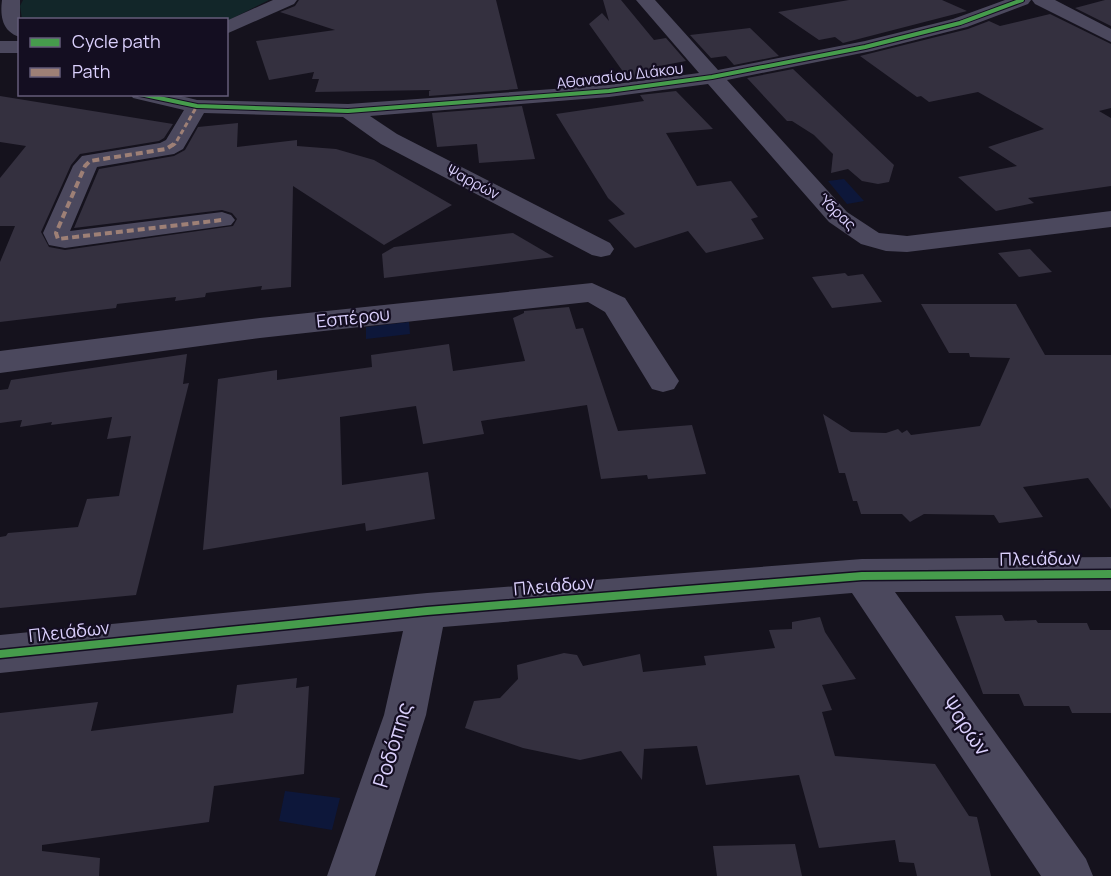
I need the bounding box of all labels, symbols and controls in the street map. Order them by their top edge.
legend [18,18,228,96]
text: Cycle path [72,29,161,53]
street label: Αθανασίου Διάκου [555,57,685,94]
text: Path [72,59,110,83]
street label: Ψαρρών [443,159,504,204]
street label: Ύδρας [814,189,861,235]
street label: Εσπέρου [315,301,391,333]
street label: Πλειάδων [999,545,1081,571]
street label: Πλειάδων [512,570,595,601]
street label: Πλειάδων [27,615,111,647]
street label: Ψαρών [936,690,998,761]
street label: Ροδόπης [366,699,418,791]

